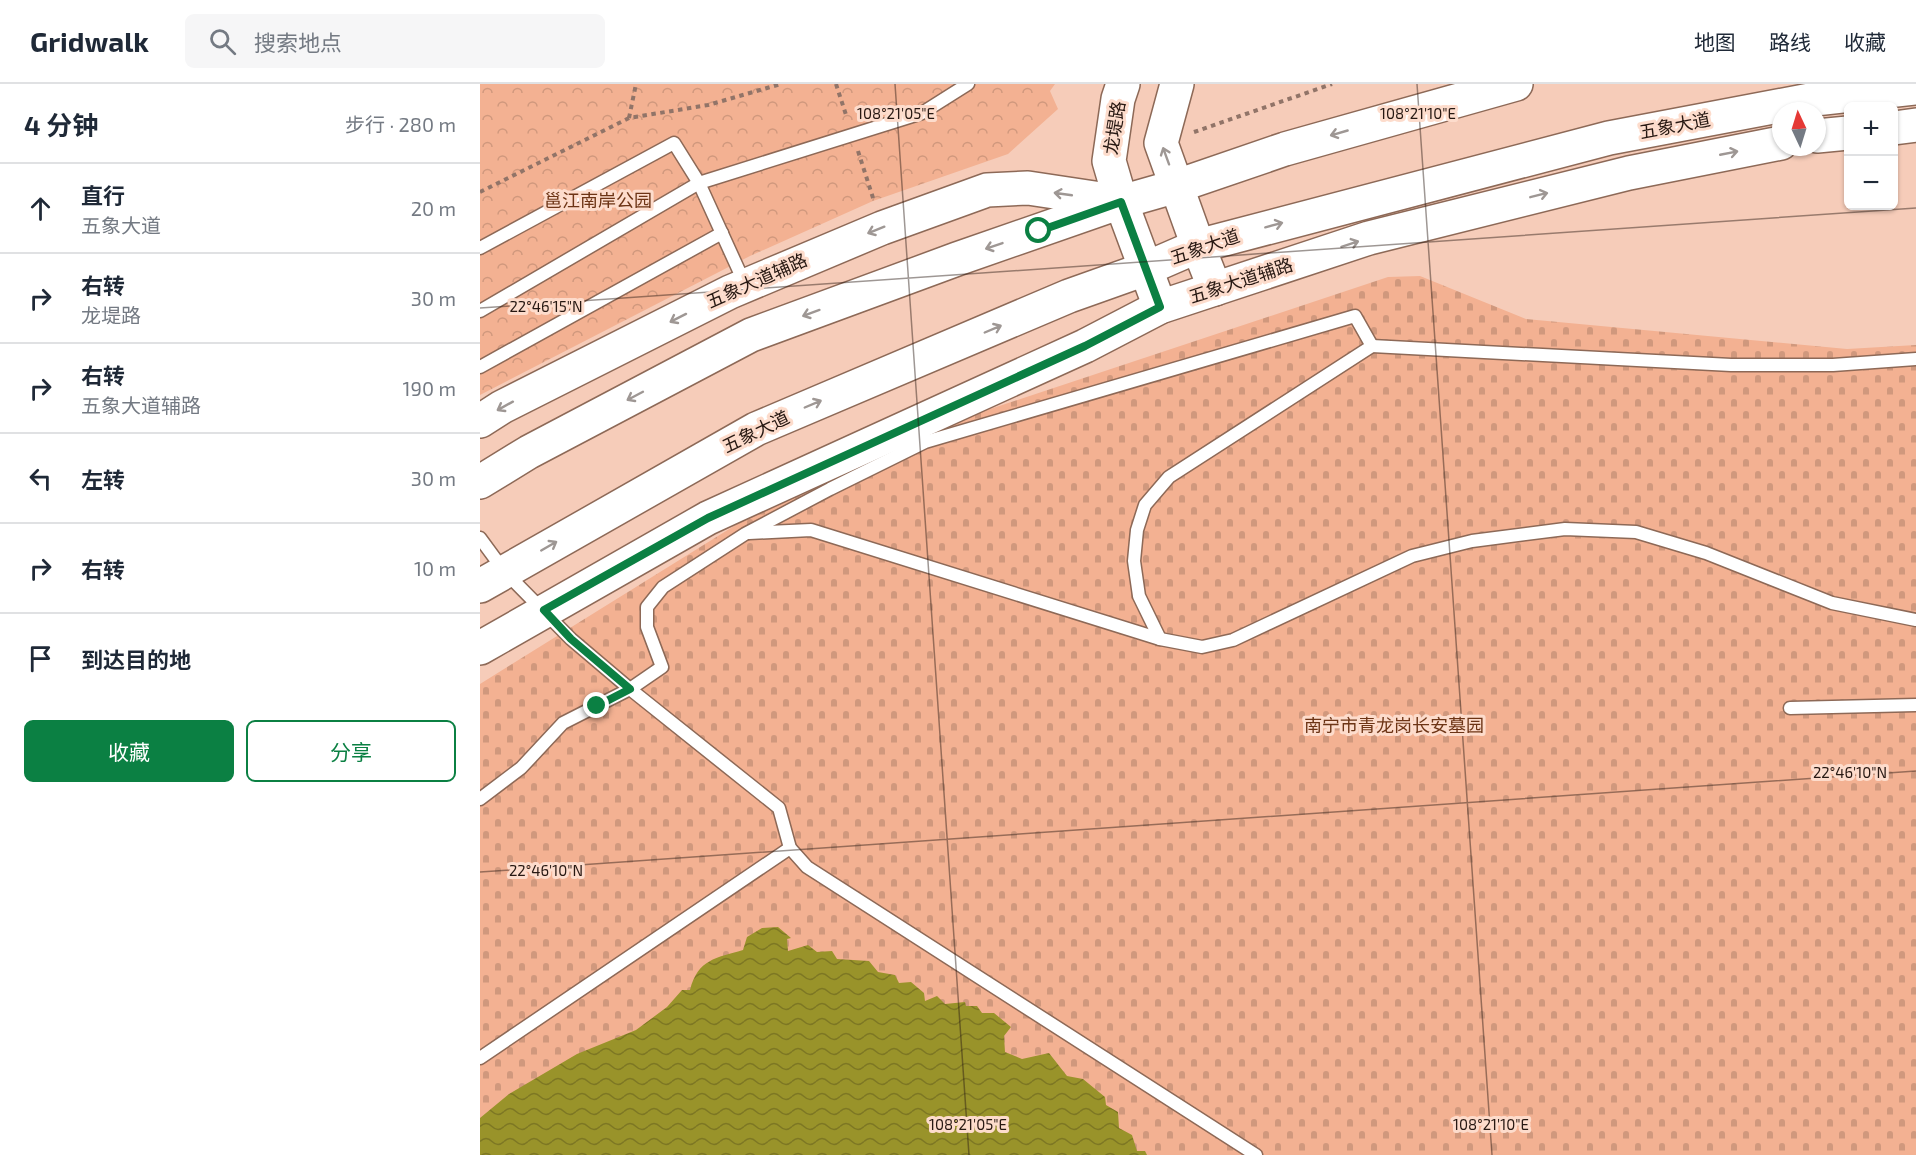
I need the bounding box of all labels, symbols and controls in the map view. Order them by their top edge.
search box [185,14,605,68]
text: Gridwalk [30,24,149,58]
icon: search [206,25,239,58]
text: 搜索地点 [254,29,342,55]
text: 地图 [1694,29,1736,54]
text: 路线 [1769,29,1811,54]
text: 收藏 [1844,29,1886,54]
street label: 龙堤路 [1099,99,1129,156]
north arrow [1772,102,1826,156]
map controls [1844,102,1898,210]
button: + [1844,102,1898,156]
text: 108°21'05"E [857,104,935,122]
text: 108°21'10"E [1380,104,1456,122]
street label: 五象大道 [1637,107,1712,143]
text: 4 分钟 [24,109,98,140]
text: 步行 · 280 m [345,112,456,136]
one-way arrow [1329,128,1348,140]
one-way arrow [1159,147,1170,166]
one-way arrow [1719,147,1738,158]
button: − [1844,156,1898,210]
text: 直行 [81,182,125,208]
one-way arrow [1054,188,1074,199]
park label: 邕江南岸公园 [544,189,652,211]
one-way arrow [1529,189,1548,201]
icon: ahead [24,192,57,225]
text: 20 m [411,196,456,220]
text: 五象大道 [81,213,161,237]
route start [1025,217,1051,243]
one-way arrow [1264,219,1283,231]
street label: 五象大道 [1167,224,1242,268]
one-way arrow [867,225,886,236]
one-way arrow [1340,238,1359,249]
one-way arrow [985,242,1004,253]
street label: 五象大道辅路 [703,248,810,312]
street label: 五象大道辅路 [1186,253,1295,307]
text: 右转 [81,272,125,298]
icon: right [24,282,57,315]
text: 30 m [411,286,456,310]
text: 22°46'15"N [509,297,583,315]
text: 龙堤路 [81,303,141,327]
one-way arrow [802,308,820,319]
one-way arrow [670,312,688,324]
one-way arrow [983,323,1001,334]
text: 右转 [81,362,125,388]
icon: right [24,372,57,405]
text: 190 m [403,376,456,400]
one-way arrow [626,391,644,402]
text: 五象大道辅路 [81,393,201,417]
one-way arrow [804,398,822,409]
one-way arrow [496,401,514,412]
street label: 五象大道 [718,405,793,457]
icon: left [24,462,57,495]
text: 左转 [81,466,125,492]
text: 30 m [411,466,456,490]
one-way arrow [540,540,557,552]
icon: right [24,552,57,585]
text: 右转 [81,556,125,582]
text: 10 m [414,556,456,580]
icon: arrive [24,642,57,675]
text: 到达目的地 [81,646,191,672]
route end [583,692,609,718]
park label: 南宁市青龙岗长安墓园 [1304,714,1484,736]
button: 收藏 [24,720,234,782]
button: 分享 [246,720,456,782]
text: 22°46'10"N [1813,763,1887,781]
text: 22°46'10"N [509,861,583,879]
text: 108°21'05"E [929,1115,1007,1133]
text: 108°21'10"E [1453,1115,1529,1133]

